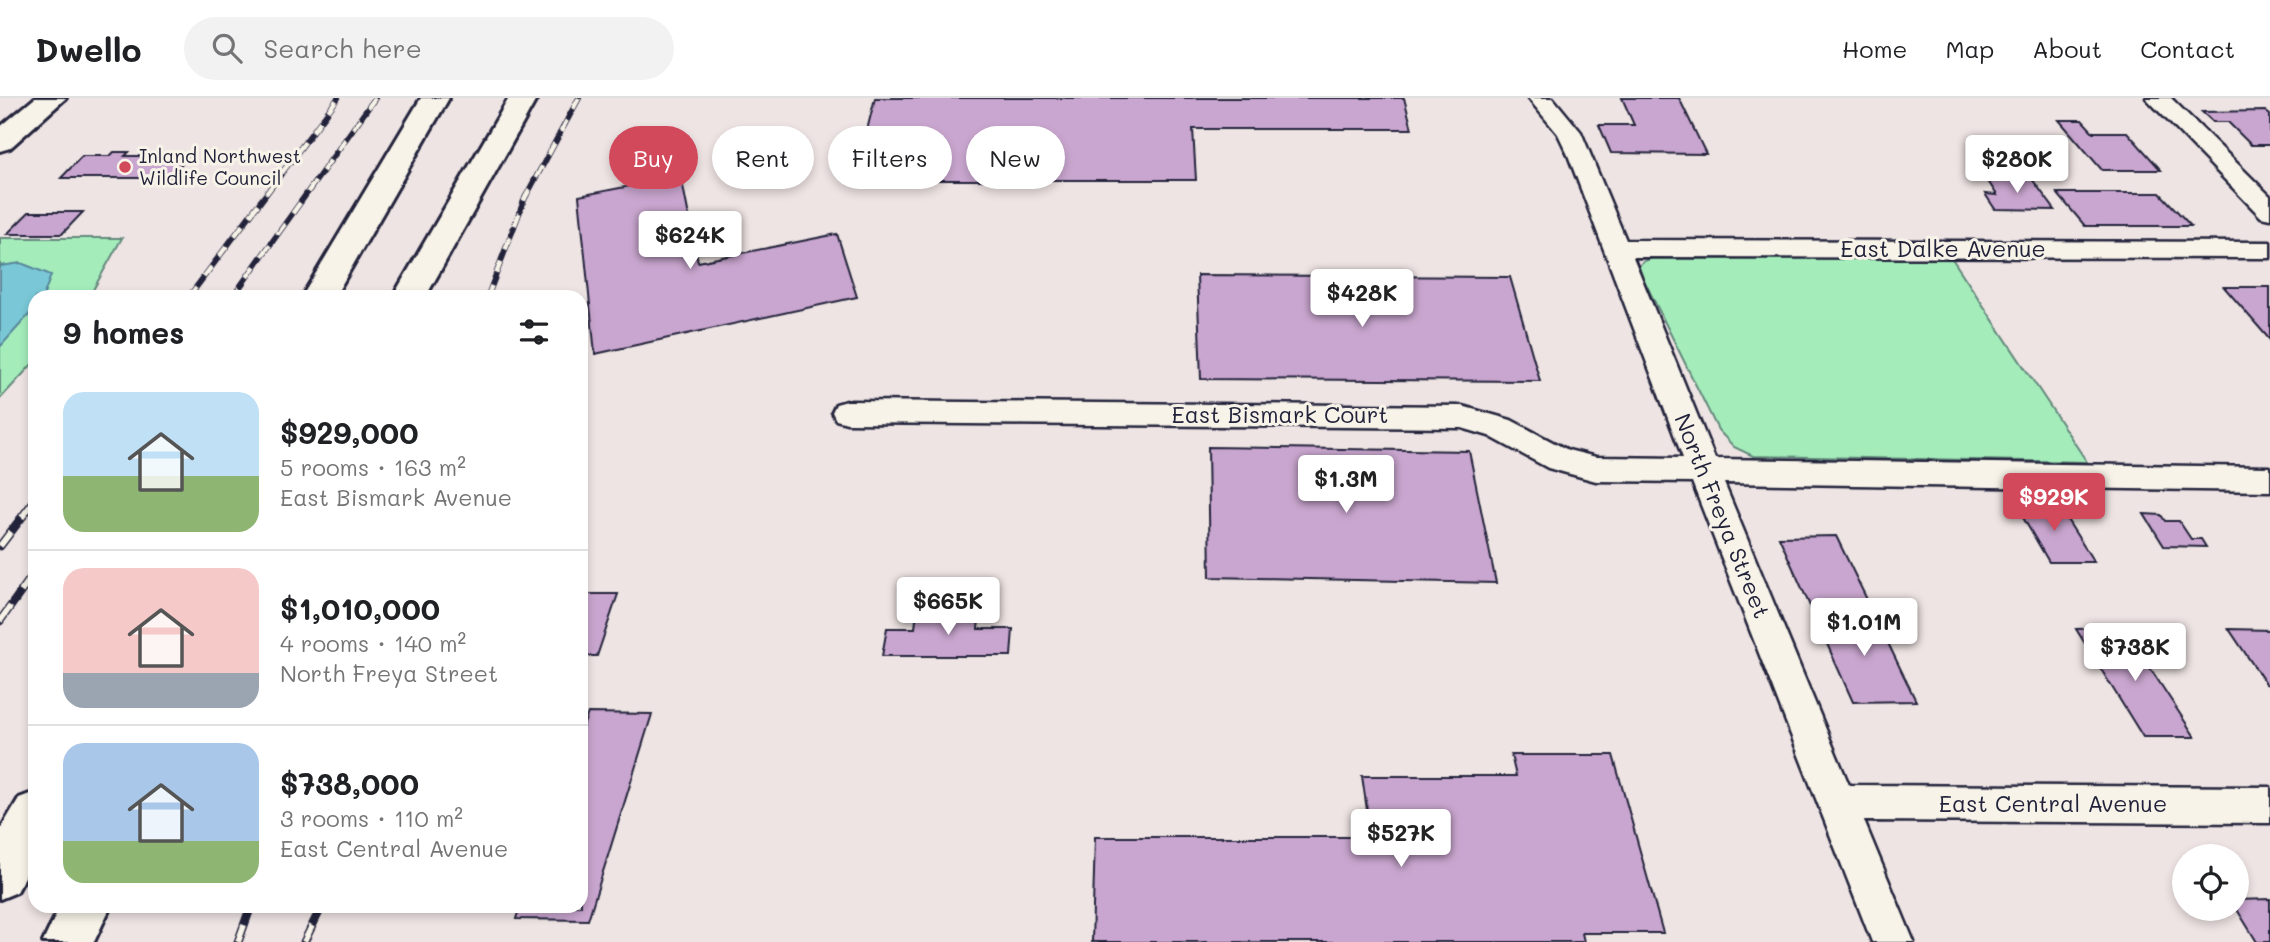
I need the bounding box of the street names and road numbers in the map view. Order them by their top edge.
street label: East Dalke Avenue [1840,233,2046,263]
street label: East Bismark Court [1172,399,1388,429]
street label: North Freya Street [1668,409,1778,622]
street label: East Central Avenue [1939,788,2167,818]

